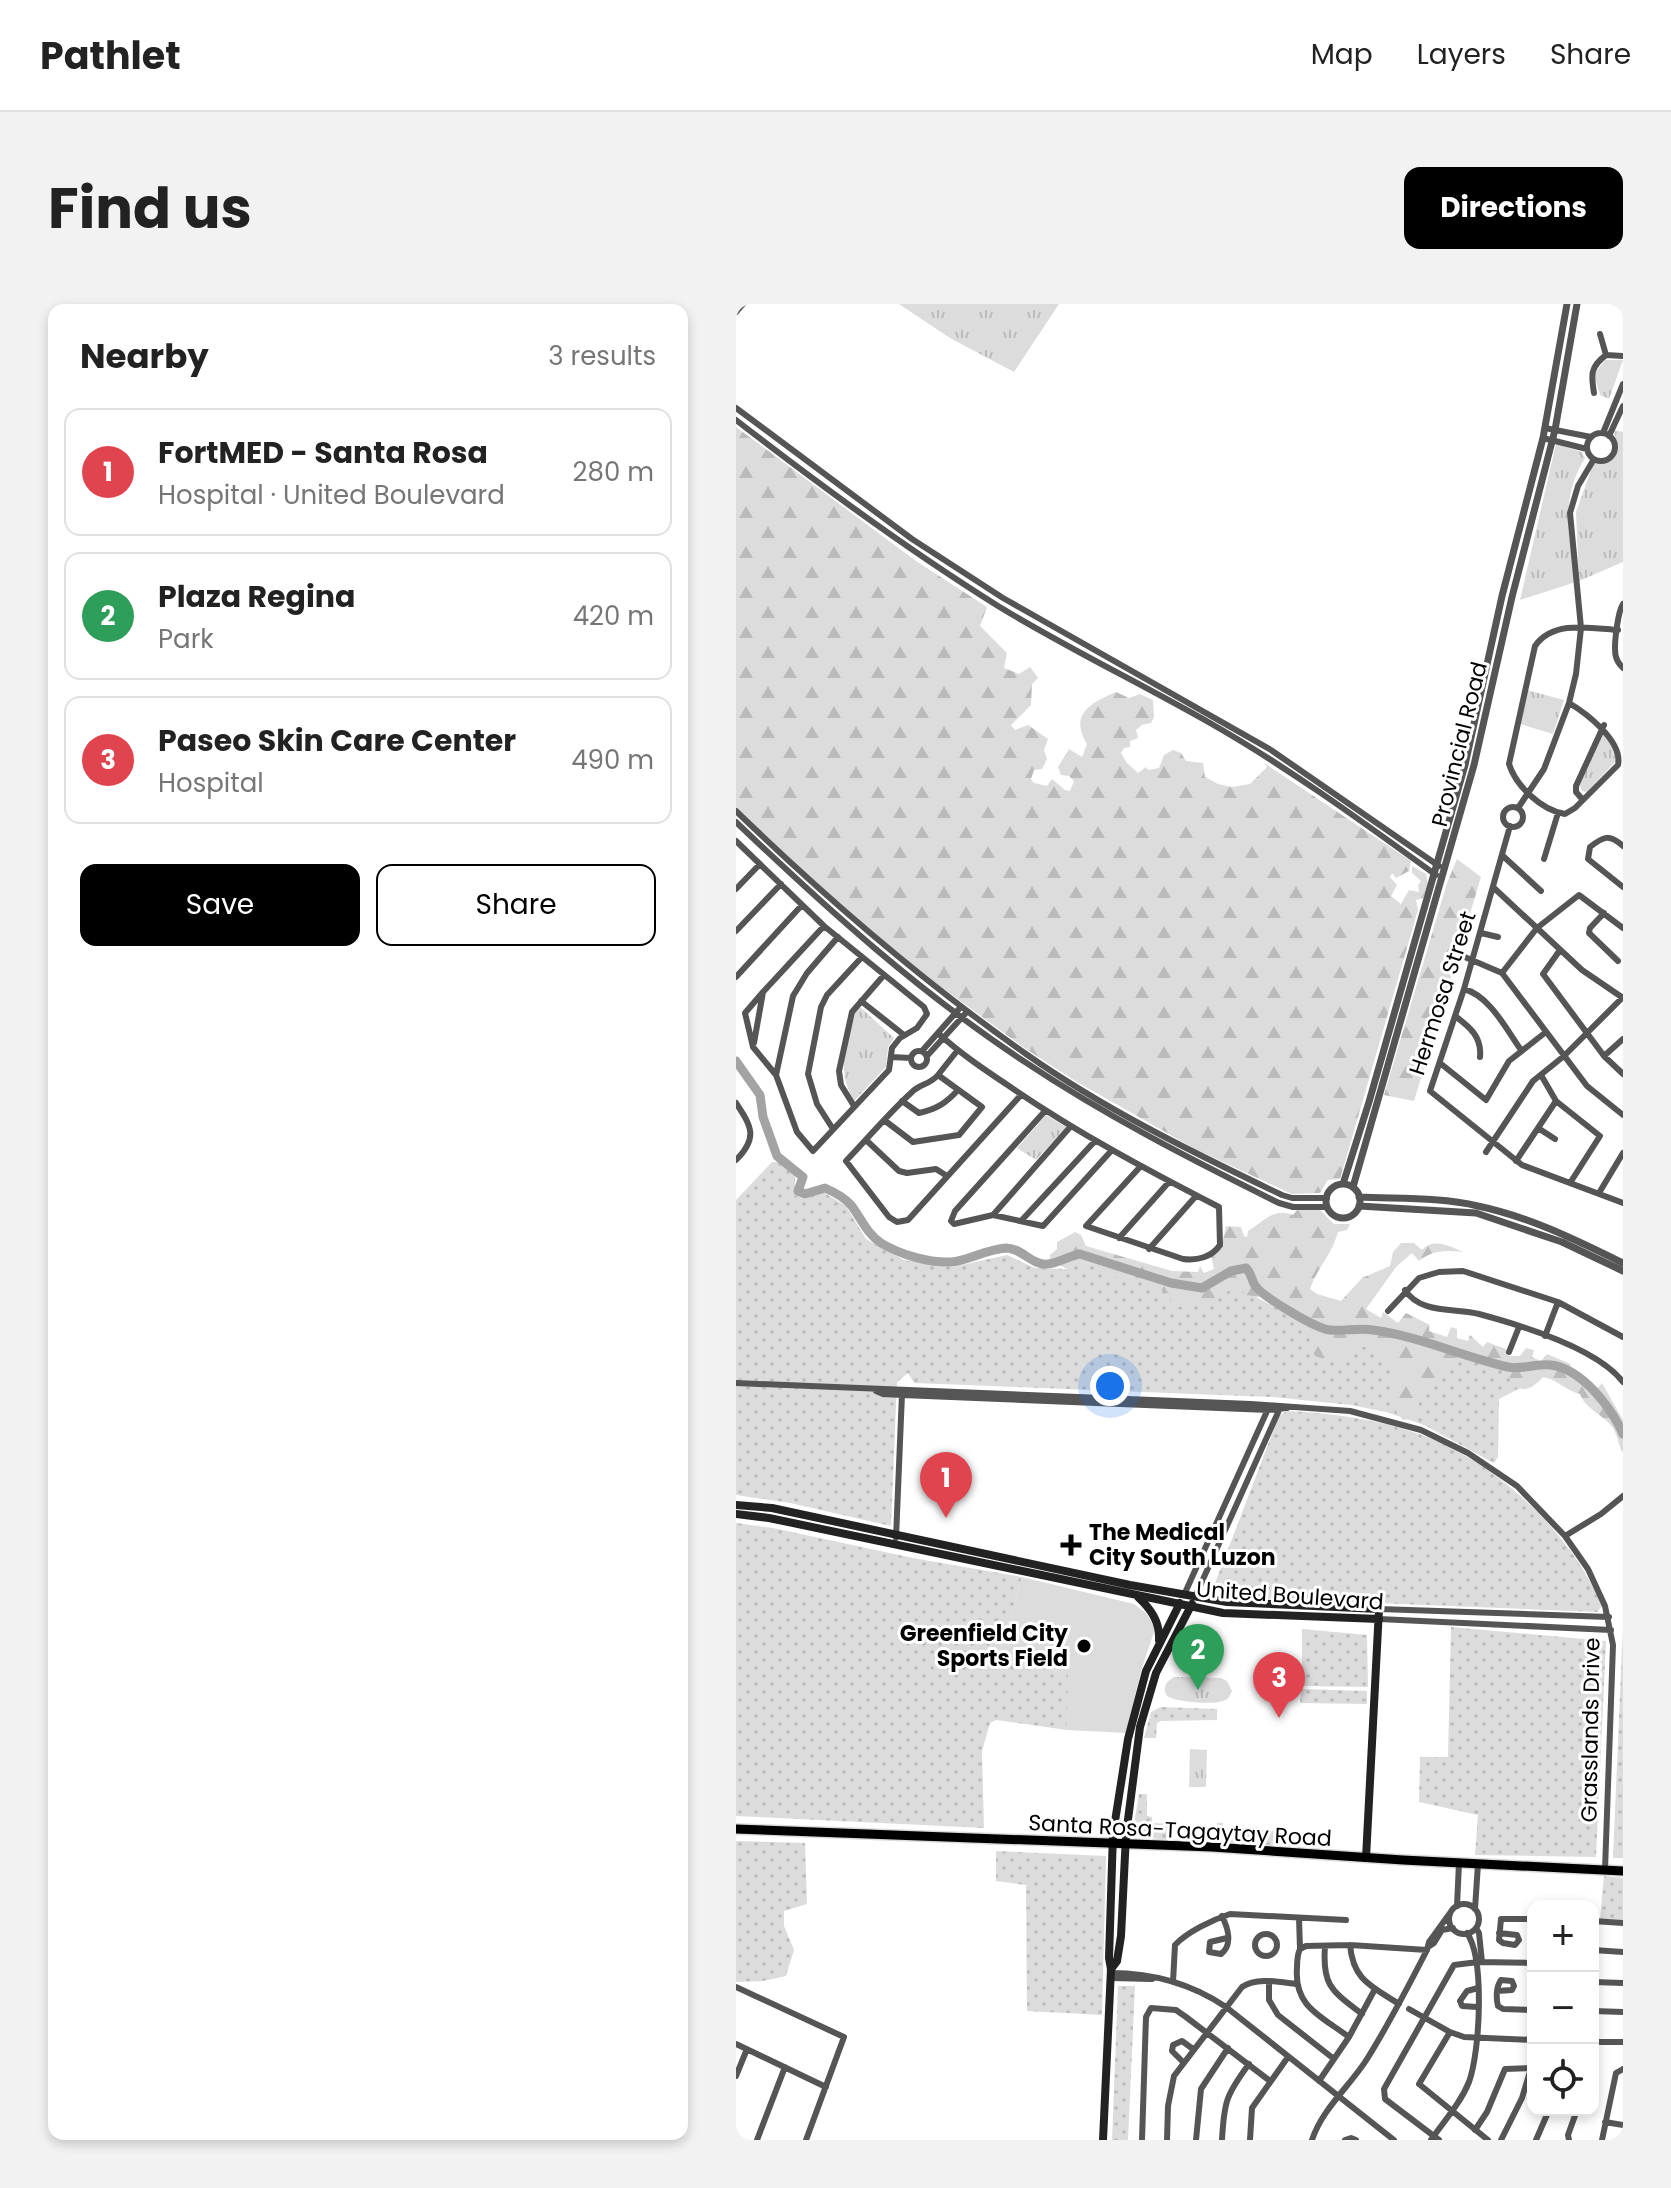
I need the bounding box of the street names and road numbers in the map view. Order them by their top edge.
street label: Provincial Road [1424,658,1495,830]
street label: Hermosa Street [1401,907,1484,1079]
street label: United Boulevard [1195,1573,1385,1618]
street label: Grasslands Drive [1573,1637,1608,1823]
street label: Santa Rosa-Tagaytay Road [1027,1807,1332,1854]

